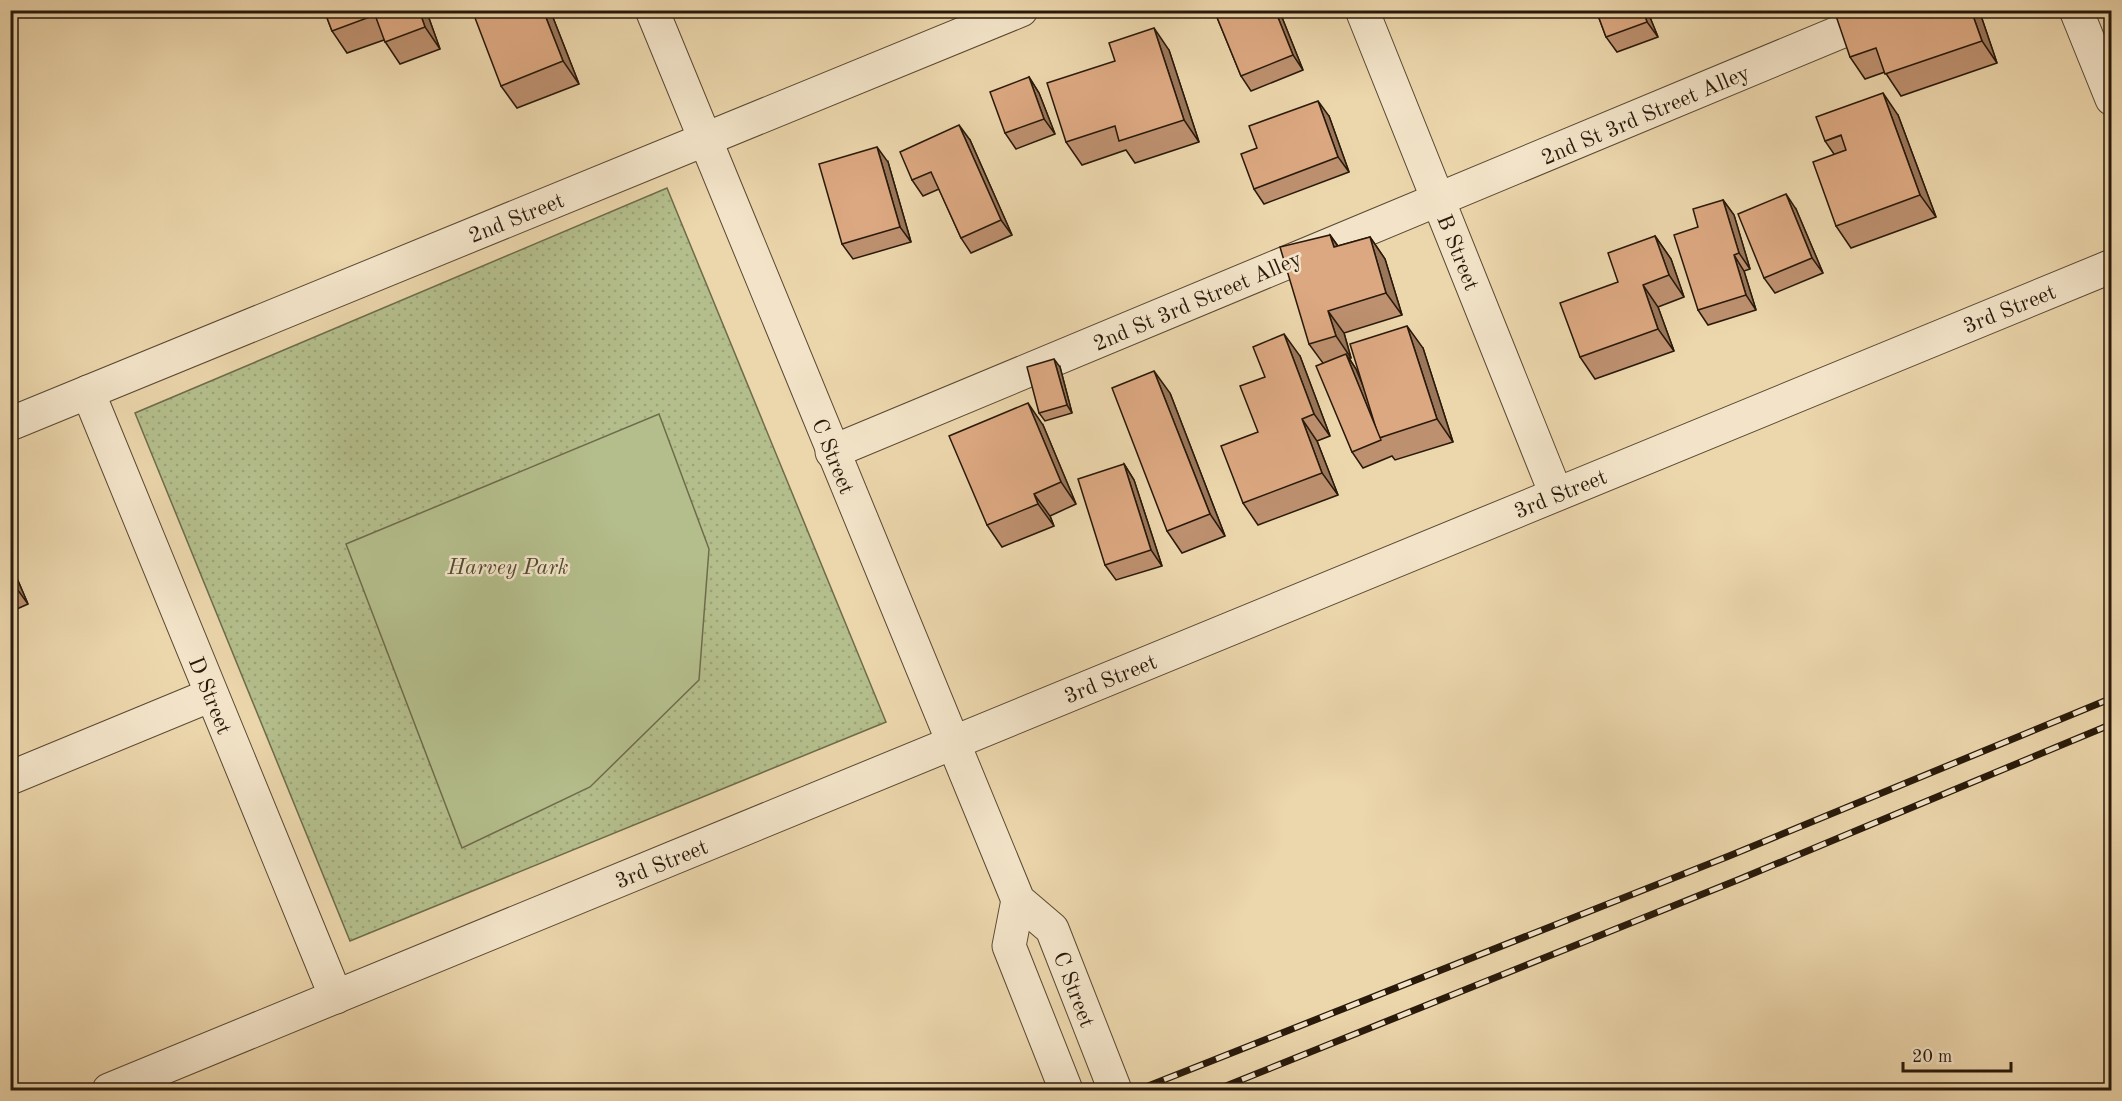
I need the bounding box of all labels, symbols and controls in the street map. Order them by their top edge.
street label: 2nd St 3rd Street Alley [1538,62,1754,170]
street label: 2nd Street [466,190,568,248]
street label: B Street [1432,212,1482,294]
street label: 2nd St 3rd Street Alley [1090,248,1306,356]
street label: 3rd Street [1960,281,2059,338]
street label: C Street [807,416,857,498]
street label: 3rd Street [1511,466,1610,523]
park label: Harvey Park [446,557,569,579]
street label: 3rd Street [1061,651,1160,708]
street label: D Street [184,654,235,738]
street label: 3rd Street [612,836,711,893]
street label: C Street [1049,949,1098,1031]
scale bar [1903,1035,2011,1073]
text: 20 m [1912,1048,1952,1066]

